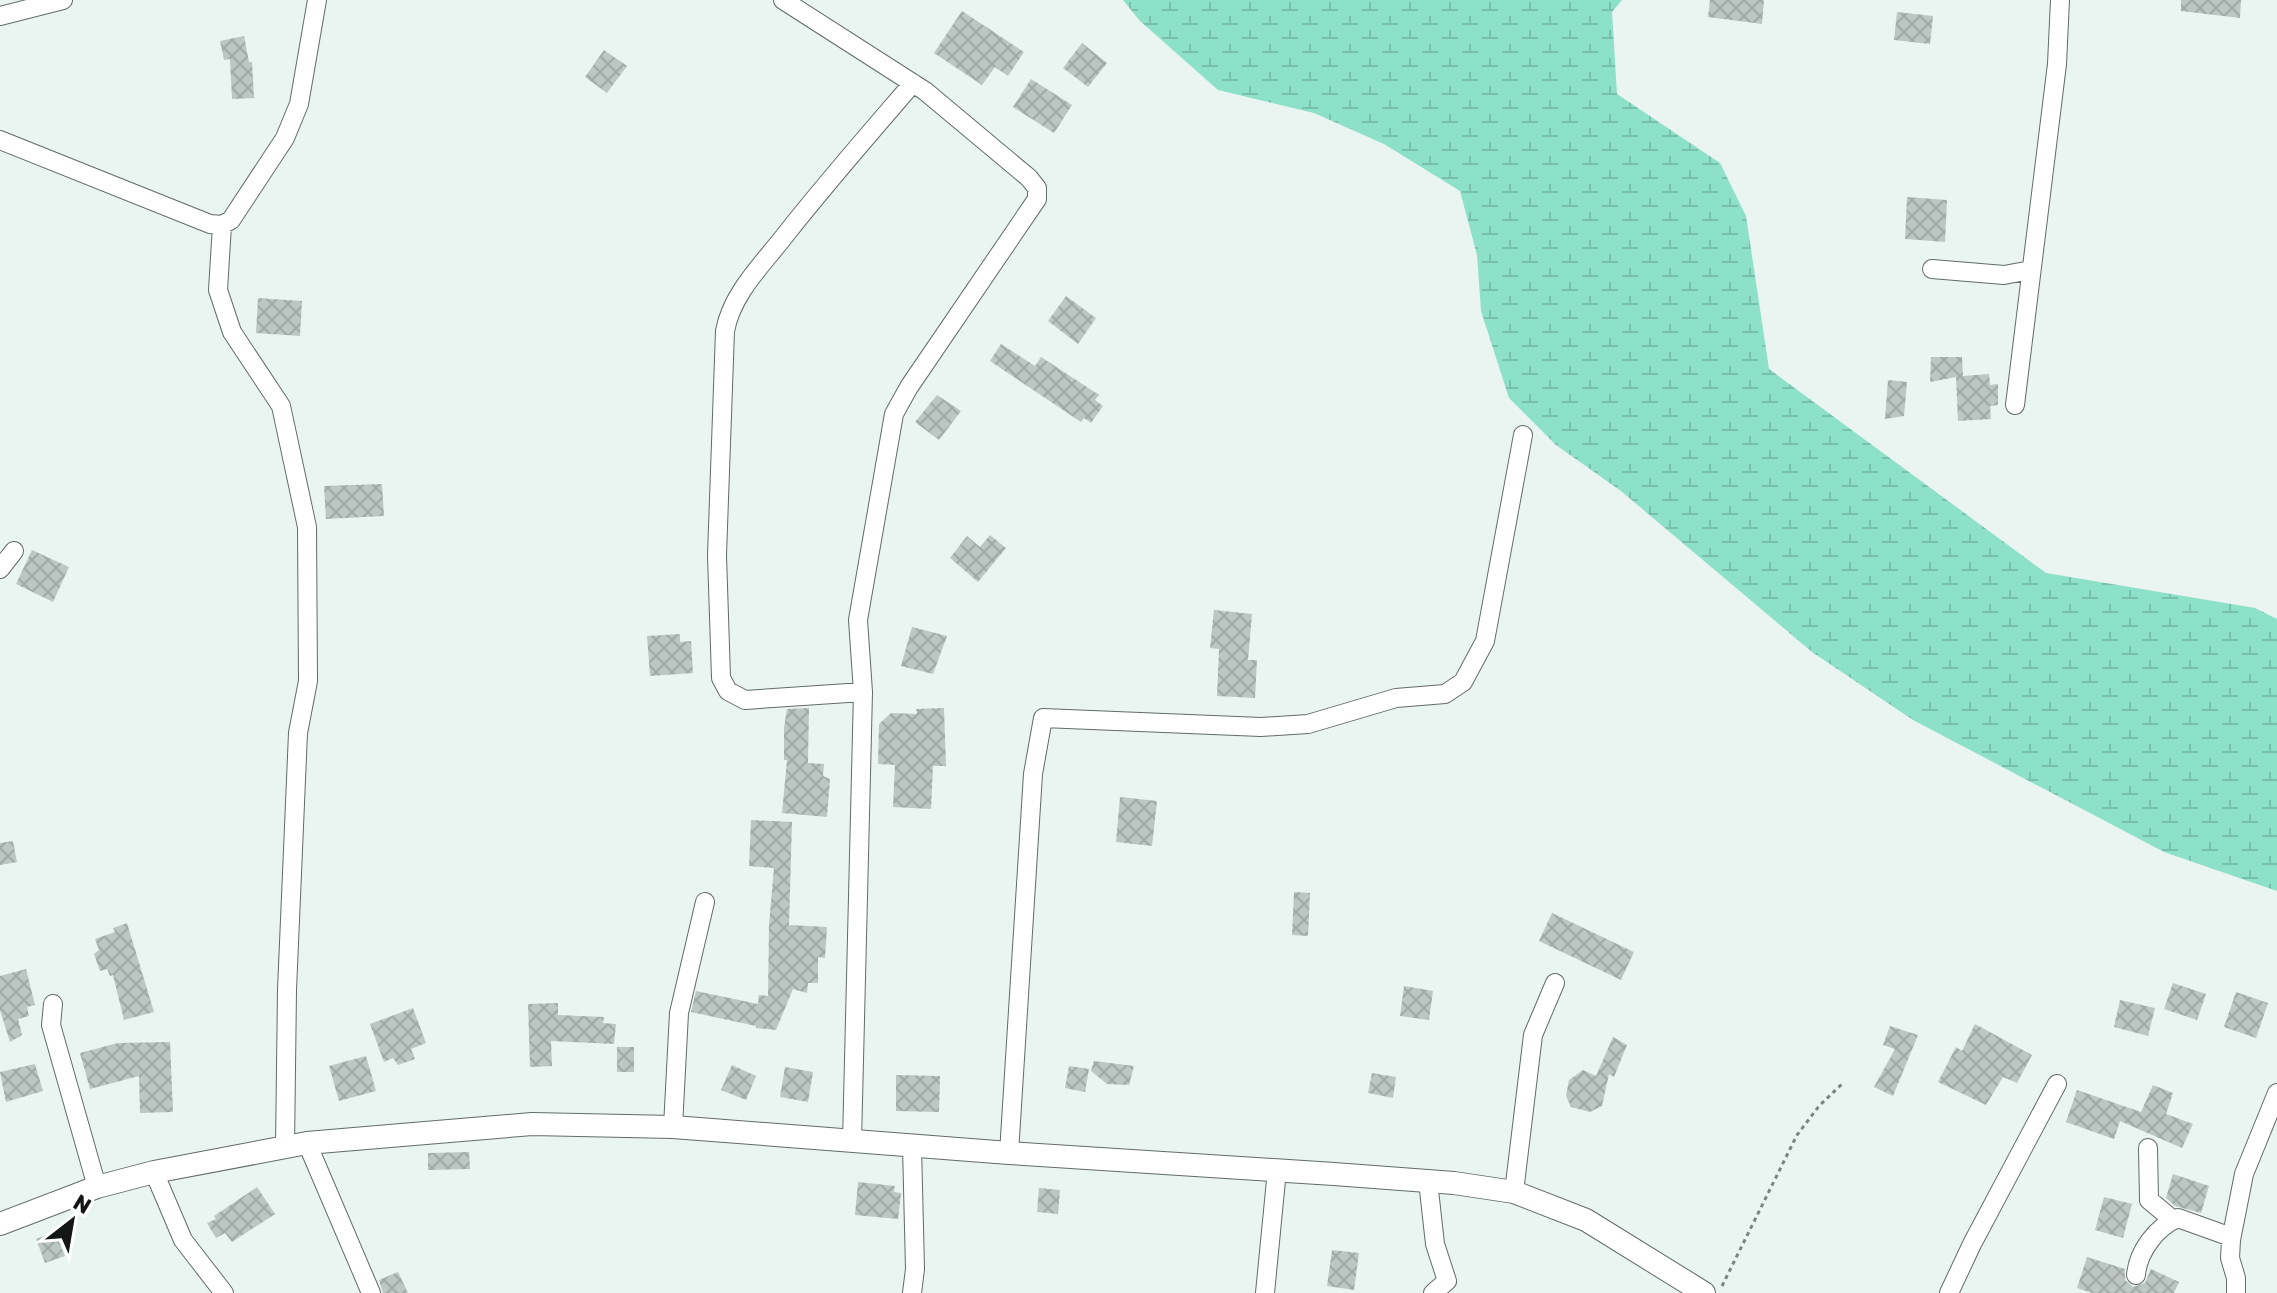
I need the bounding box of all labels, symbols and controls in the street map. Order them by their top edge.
north arrow [32,1181,112,1261]
text: N [68,1189,96,1220]

